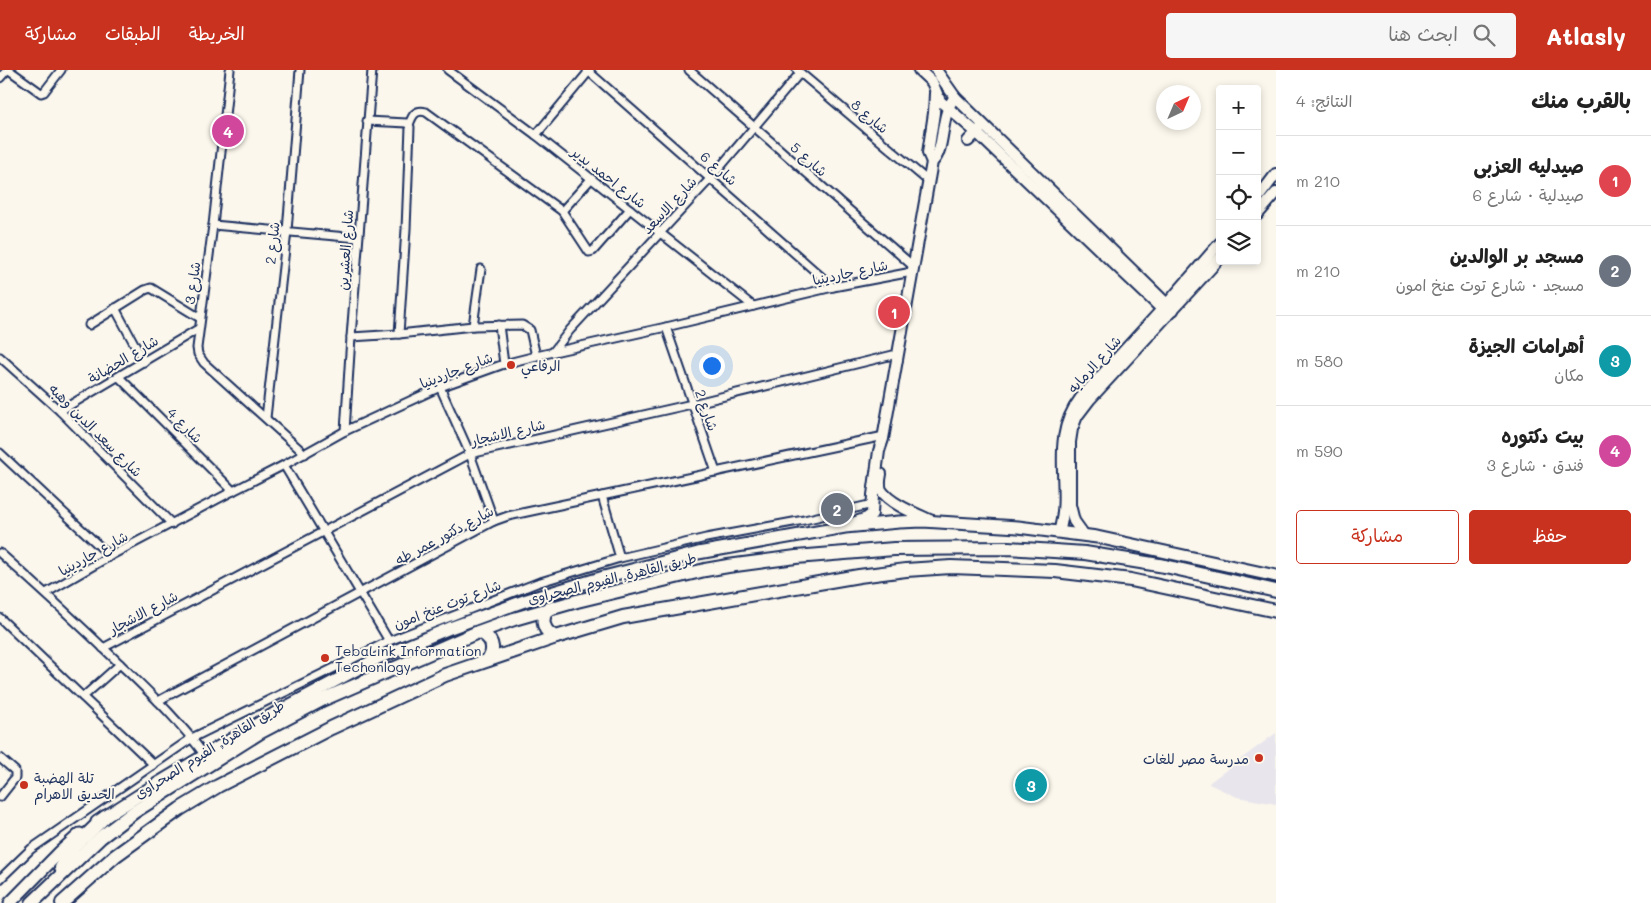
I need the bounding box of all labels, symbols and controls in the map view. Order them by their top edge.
search box [1166,13,1516,58]
text: Atlasly [1546,20,1626,51]
text: مشاركة [25,21,77,45]
text: الطبقات [105,21,161,45]
text: الخريطة [189,21,245,45]
text: ابحث هنا [1388,21,1458,46]
icon: search [1470,21,1498,49]
north arrow [1156,85,1201,130]
map controls [1216,85,1261,265]
button: + [1216,85,1261,130]
text: بالقرب منك [1531,86,1631,113]
text: النتائج: 4 [1296,90,1352,111]
street label: شارع 8 [847,95,893,138]
pin: 4 [212,112,244,150]
button: − [1216,130,1261,175]
street label: شارع 5 [786,138,831,181]
street label: شارع احمد بدير [566,141,650,213]
street label: شارع 6 [696,147,742,190]
text: صيدليه العزبى [1474,153,1584,178]
text: 210 m [1296,170,1340,191]
text: 1 [1611,170,1619,191]
street label: شارع الاسعد [637,172,701,239]
button: locate [1216,175,1261,220]
text: صيدلية · شارع 6 [1472,184,1584,205]
street label: شارع العشرين [333,209,358,291]
button: layers [1216,220,1261,265]
street label: شارع 2 [260,221,285,265]
text: مسجد بر الوالدين [1450,243,1584,268]
street label: شارع جاردينيا [811,255,890,290]
street label: شارع 3 [180,260,205,306]
text: 210 m [1296,260,1340,281]
text: 2 [1611,260,1619,281]
text: مسجد · شارع توت عنخ امون [1396,274,1584,295]
pin: 1 [878,293,910,331]
street label: شارع الحضانة [84,331,162,388]
street label: شارع الرمايه [1063,331,1126,398]
text: أهرامات الجيزة [1468,333,1584,358]
street label: شارع جاردينيا [417,347,496,394]
text: 580 m [1296,350,1343,371]
text: 3 [1610,350,1620,371]
your location [699,353,725,379]
place label: الرفاعي [521,356,560,379]
marker: الرفاعي [505,359,517,371]
text: مكان [1554,364,1584,385]
street label: شارع سعد الدين وهبه [44,379,147,482]
street label: شارع 2 [690,387,723,434]
street label: شارع 4 [162,403,207,448]
street label: شارع الاشجار [468,414,547,451]
text: بيت دكتوره [1501,423,1584,448]
text: 590 m [1296,440,1343,461]
text: 4 [1610,440,1620,461]
text: فندق · شارع 3 [1486,454,1584,475]
pin: 2 [821,490,853,528]
street label: شارع دكتور عمر طه [391,501,497,570]
button: مشاركة [1296,510,1459,564]
button: حفظ [1469,510,1631,564]
street label: شارع جاردينيا [55,526,132,581]
street label: طريق القاهرة, الفيوم الصحراوى [526,548,699,611]
street label: شارع توت عنخ امون [391,575,504,634]
street label: شارع الاشجار [104,586,181,640]
place label: TebaLink Information Techonlogy [335,641,481,676]
marker: TebaLink Information Techonlogy [319,652,331,664]
street label: طريق القاهرة, الفيوم الصحراوى [130,695,289,806]
place label: مدرسة مصر للغات [1143,749,1249,768]
marker: مدرسة مصر للغات [1253,752,1265,764]
pin: 3 [1015,766,1047,804]
place label: تلة الهضبة الحديق الاهرام [34,768,115,805]
marker: تلة الهضبة الحديق الاهرام [18,779,30,791]

